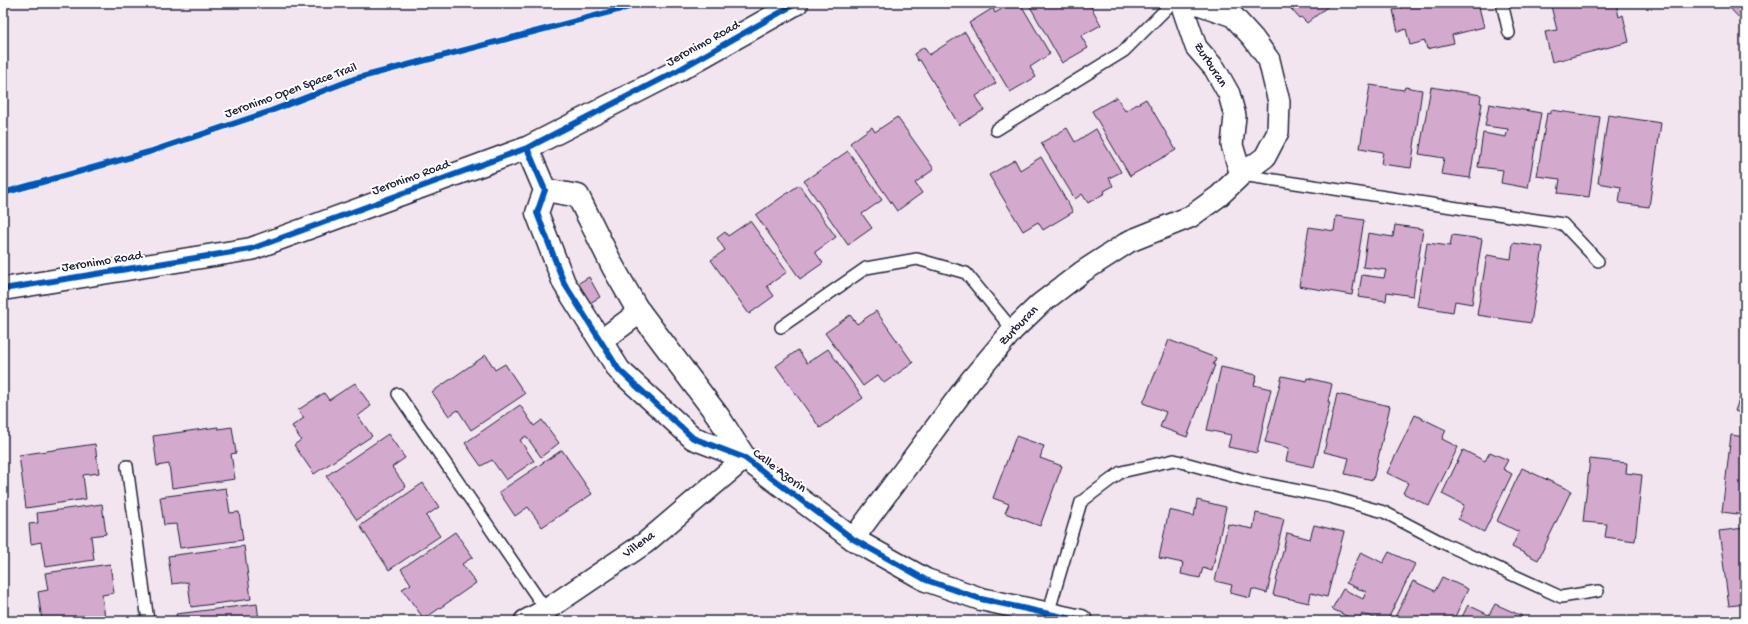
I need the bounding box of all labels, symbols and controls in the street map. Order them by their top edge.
street label: Jeronimo Road [664,17,743,70]
street label: Zurburan [1190,40,1230,91]
street label: Jeronimo Open Space Trail [223,60,359,122]
street label: Jeronimo Road [370,157,453,199]
street label: Jeronimo Road [61,248,145,276]
street label: Zurburan [996,302,1042,349]
street label: Calle Azorin [749,446,810,497]
street label: Villena [619,528,659,562]

